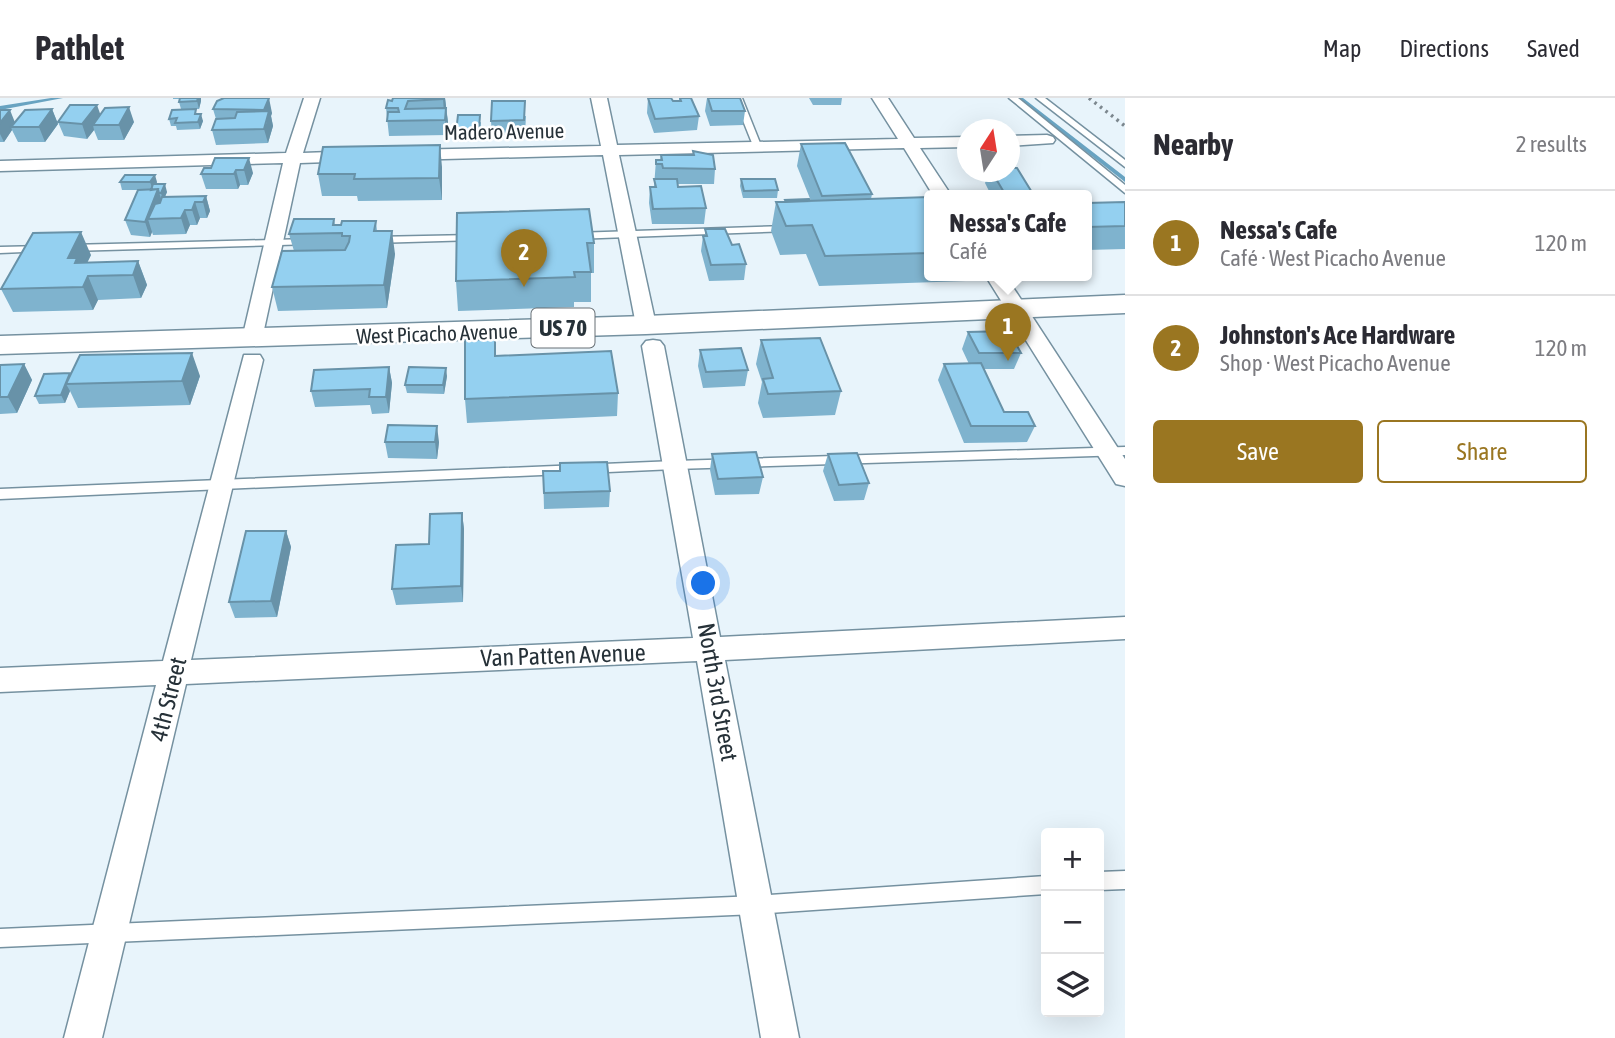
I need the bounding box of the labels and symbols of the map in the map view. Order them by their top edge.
street label: Madero Avenue [444,118,564,144]
north arrow [957,119,1020,182]
pin: 2 [501,229,547,287]
pin: 1 [985,303,1031,361]
road number: US 70 [532,308,594,347]
street label: West Picacho Avenue [356,318,518,348]
your location [686,566,720,600]
street label: North 3rd Street [693,621,743,763]
street label: Van Patten Avenue [480,639,646,671]
street label: 4th Street [145,654,191,744]

